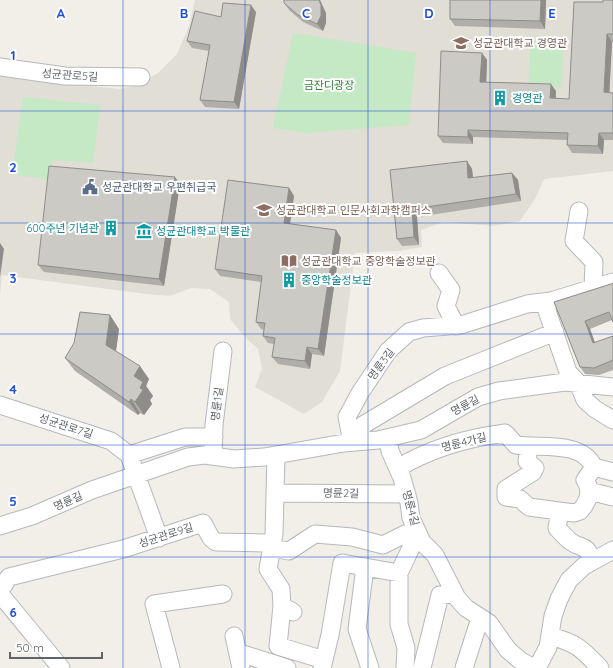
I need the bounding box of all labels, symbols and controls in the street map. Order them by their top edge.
text: A [57,5,66,21]
text: B [180,5,188,21]
text: C [302,5,310,21]
text: D [424,5,434,21]
text: E [548,5,556,21]
school or university icon: 성균관대학교 경영관 [452,34,470,52]
place label: 성균관대학교 경영관 [473,36,567,50]
text: 1 [10,47,16,63]
street label: 성균관로5길 [41,66,99,84]
park label: 금잔디광장 [304,78,354,92]
building icon: 경영관 [491,89,509,107]
place label: 경영관 [512,91,542,105]
text: 2 [9,159,17,175]
public building icon: 성균관대학교 우편취급국 [81,178,99,196]
place label: 성균관대학교 우편취급국 [102,180,216,194]
school or university icon: 성균관대학교 인문사회과학캠퍼스 [255,201,273,219]
place label: 성균관대학교 인문사회과학캠퍼스 [276,203,431,217]
building icon: 600주년 기념관 [102,219,120,237]
place label: 600주년 기념관 [26,221,99,235]
museum icon: 성균관대학교 박물관 [135,222,153,240]
place label: 성균관대학교 박물관 [156,224,250,238]
library icon: 성균관대학교 중앙학술정보관 [280,252,298,270]
place label: 성균관대학교 중앙학술정보관 [301,254,436,268]
text: 3 [10,270,17,286]
building icon: 중앙학술정보관 [280,271,298,289]
place label: 중앙학술정보관 [301,273,372,287]
street label: 명륜3길 [365,345,397,383]
text: 4 [9,381,17,397]
street label: 명륜1길 [208,386,226,422]
street label: 명륜길 [448,392,482,418]
street label: 성균관로7길 [37,411,95,441]
street label: 명륜4가길 [440,430,488,454]
street label: 명륜2길 [323,486,359,500]
street label: 명륜길 [51,488,85,514]
street label: 명륜4길 [400,489,422,527]
text: 5 [9,493,17,509]
street label: 성균관로9길 [137,520,195,550]
text: 6 [9,604,17,620]
scale bar [10,634,102,660]
text: 50 m [16,640,44,655]

